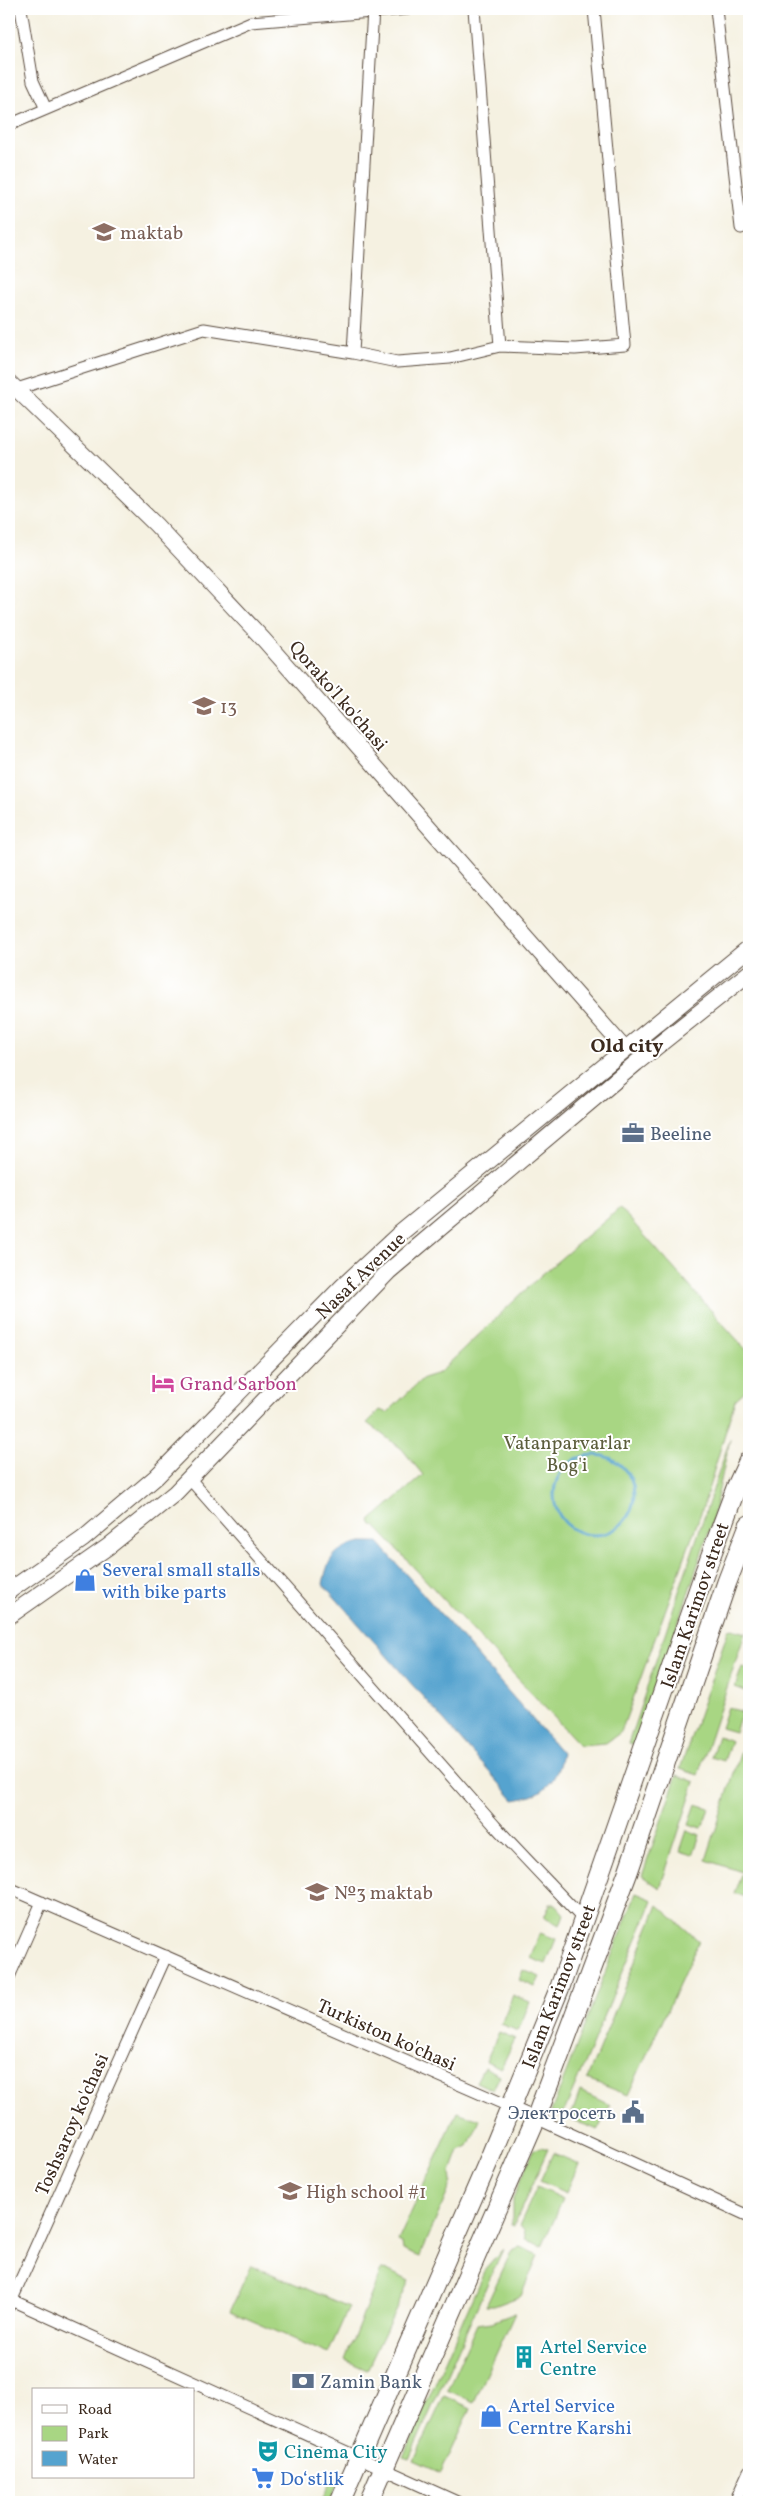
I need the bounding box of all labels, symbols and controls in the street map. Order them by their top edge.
school or university icon: maktab [91,219,117,245]
place label: maktab [120,221,183,247]
street label: Qorako'l ko'chasi [282,635,393,757]
school or university icon: 13 [191,693,217,719]
place label: 13 [220,695,237,721]
district label: Old city [590,1033,664,1061]
office icon: Beeline [620,1120,646,1146]
place label: Beeline [650,1122,712,1148]
street label: Nasaf Avenue [311,1227,412,1326]
hotel icon: Grand Sarbon [150,1370,176,1396]
place label: Grand Sarbon [180,1372,297,1398]
park label: Vatanparvarlar Bog'i [504,1431,630,1479]
street label: Islam Karimov street [655,1519,737,1692]
place label: Several small stalls with bike parts [102,1558,260,1606]
shop icon: Several small stalls with bike parts [72,1567,98,1593]
school or university icon: №3 maktab [304,1879,330,1905]
place label: №3 maktab [334,1881,433,1907]
street label: Islam Karimov street [517,1900,603,2073]
street label: Turkiston ko'chasi [313,1994,460,2078]
street label: Toshsaroy ko'chasi [30,2049,116,2200]
public building icon: Электросеть [620,2099,646,2125]
place label: Электросеть [508,2101,616,2127]
school or university icon: High school #1 [277,2178,303,2204]
place label: High school #1 [306,2180,426,2206]
place label: Artel Service Centre [540,2335,647,2383]
building icon: Artel Service Centre [511,2344,537,2370]
bank icon: Zamin Bank [290,2368,316,2394]
place label: Zamin Bank [320,2370,422,2396]
legend [32,2388,195,2478]
place label: Artel Service Cerntre Karshi [508,2394,632,2442]
text: Road [78,2400,112,2421]
shop icon: Artel Service Cerntre Karshi [478,2403,504,2429]
text: Park [78,2424,109,2445]
theatre icon: Cinema City [255,2438,281,2464]
place label: Cinema City [284,2440,388,2466]
text: Water [78,2450,118,2471]
supermarket icon: Do‘stlik [250,2465,276,2491]
place label: Do‘stlik [280,2467,344,2493]

